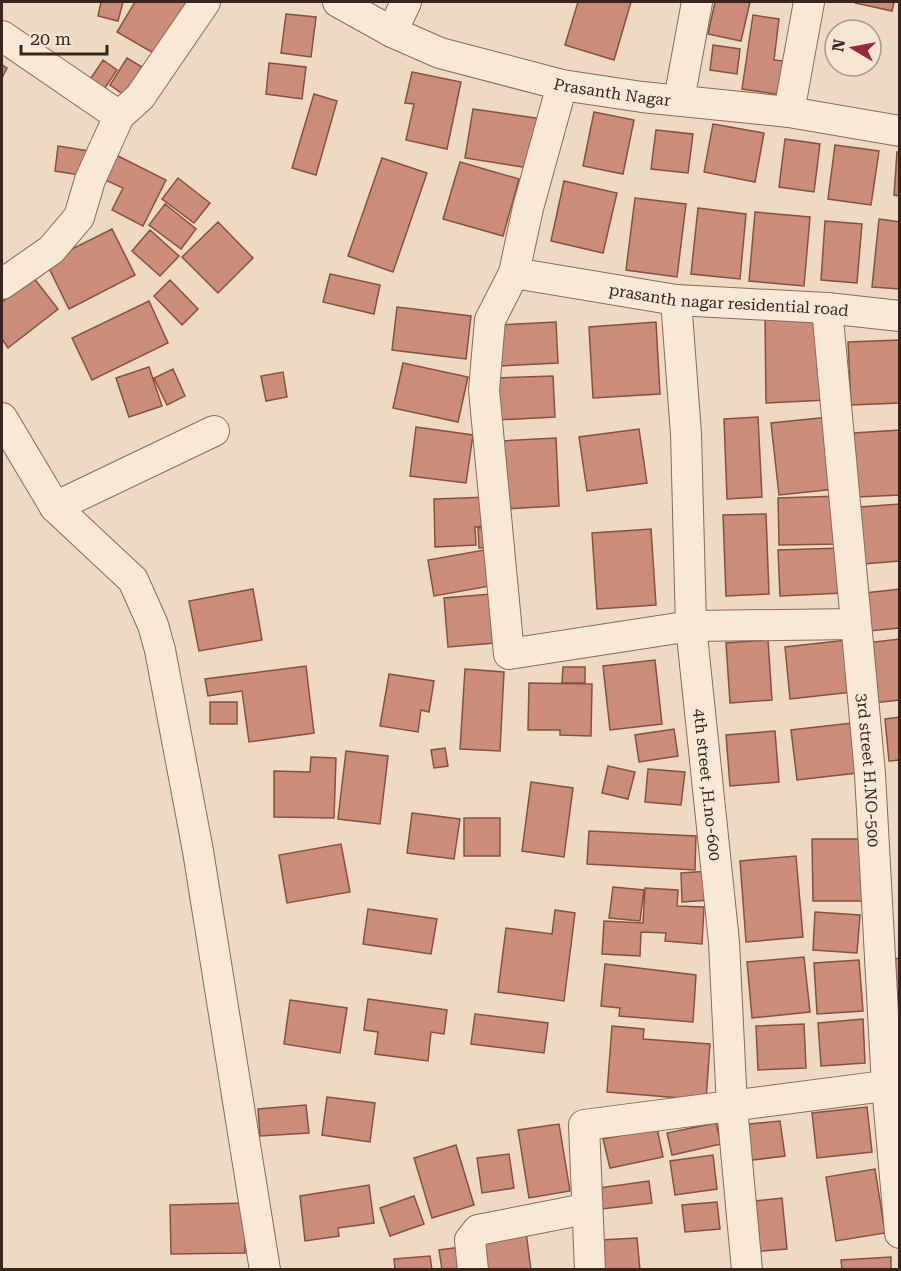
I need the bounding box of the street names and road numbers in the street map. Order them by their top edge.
street label: Prasanth Nagar [552,74,672,109]
street label: prasanth nagar residential road [608,280,850,320]
street label: 3rd street H.NO-500 [853,692,883,848]
street label: 4th street ,H.no-600 [690,708,725,862]

